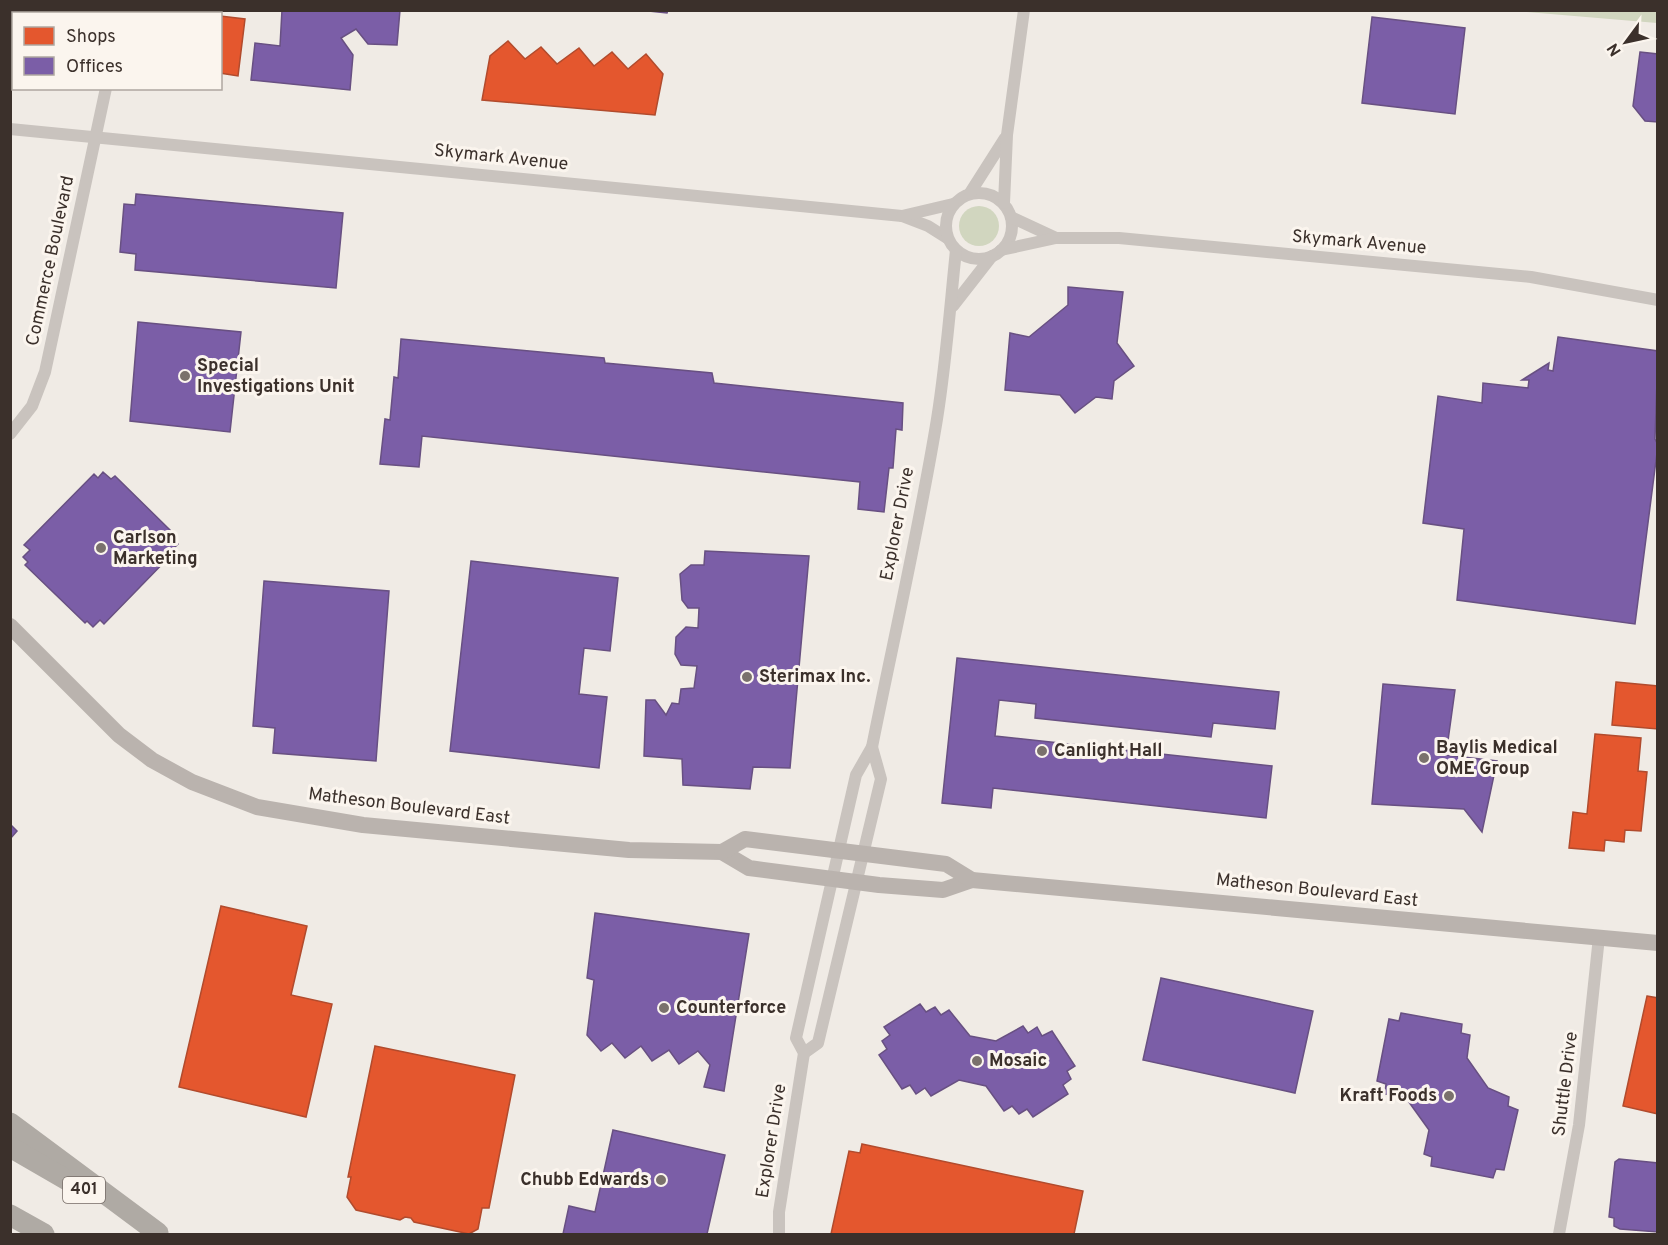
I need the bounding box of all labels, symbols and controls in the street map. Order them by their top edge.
legend [12,12,222,90]
north arrow [1596,12,1656,72]
text: Shops [66,26,116,49]
text: N [1604,39,1627,59]
text: Offices [66,56,123,79]
street label: Skymark Avenue [433,140,569,176]
street label: Commerce Boulevard [22,174,80,348]
street label: Skymark Avenue [1291,226,1427,260]
place label: Special Investigations Unit [197,355,355,399]
marker: Special Investigations Unit [178,369,192,383]
street label: Explorer Drive [876,465,920,583]
place label: Carlson Marketing [113,527,198,571]
marker: Carlson Marketing [94,541,108,555]
place label: Sterimax Inc. [759,666,871,689]
marker: Sterimax Inc. [740,670,754,684]
place label: Baylis Medical OME Group [1436,737,1558,781]
place label: Canlight Hall [1054,740,1162,763]
marker: Canlight Hall [1035,744,1049,758]
marker: Baylis Medical OME Group [1417,751,1431,765]
street label: Matheson Boulevard East [307,783,511,831]
street label: Matheson Boulevard East [1215,869,1419,913]
place label: Counterforce [676,997,786,1020]
marker: Counterforce [657,1001,671,1015]
street label: Shuttle Drive [1548,1030,1584,1138]
place label: Mosaic [989,1050,1047,1073]
marker: Mosaic [970,1054,984,1068]
street label: Explorer Drive [752,1082,792,1200]
place label: Kraft Foods [1340,1085,1437,1108]
marker: Kraft Foods [1442,1089,1456,1103]
place label: Chubb Edwards [520,1169,649,1192]
marker: Chubb Edwards [654,1173,668,1187]
road number: 401 [63,1177,105,1203]

